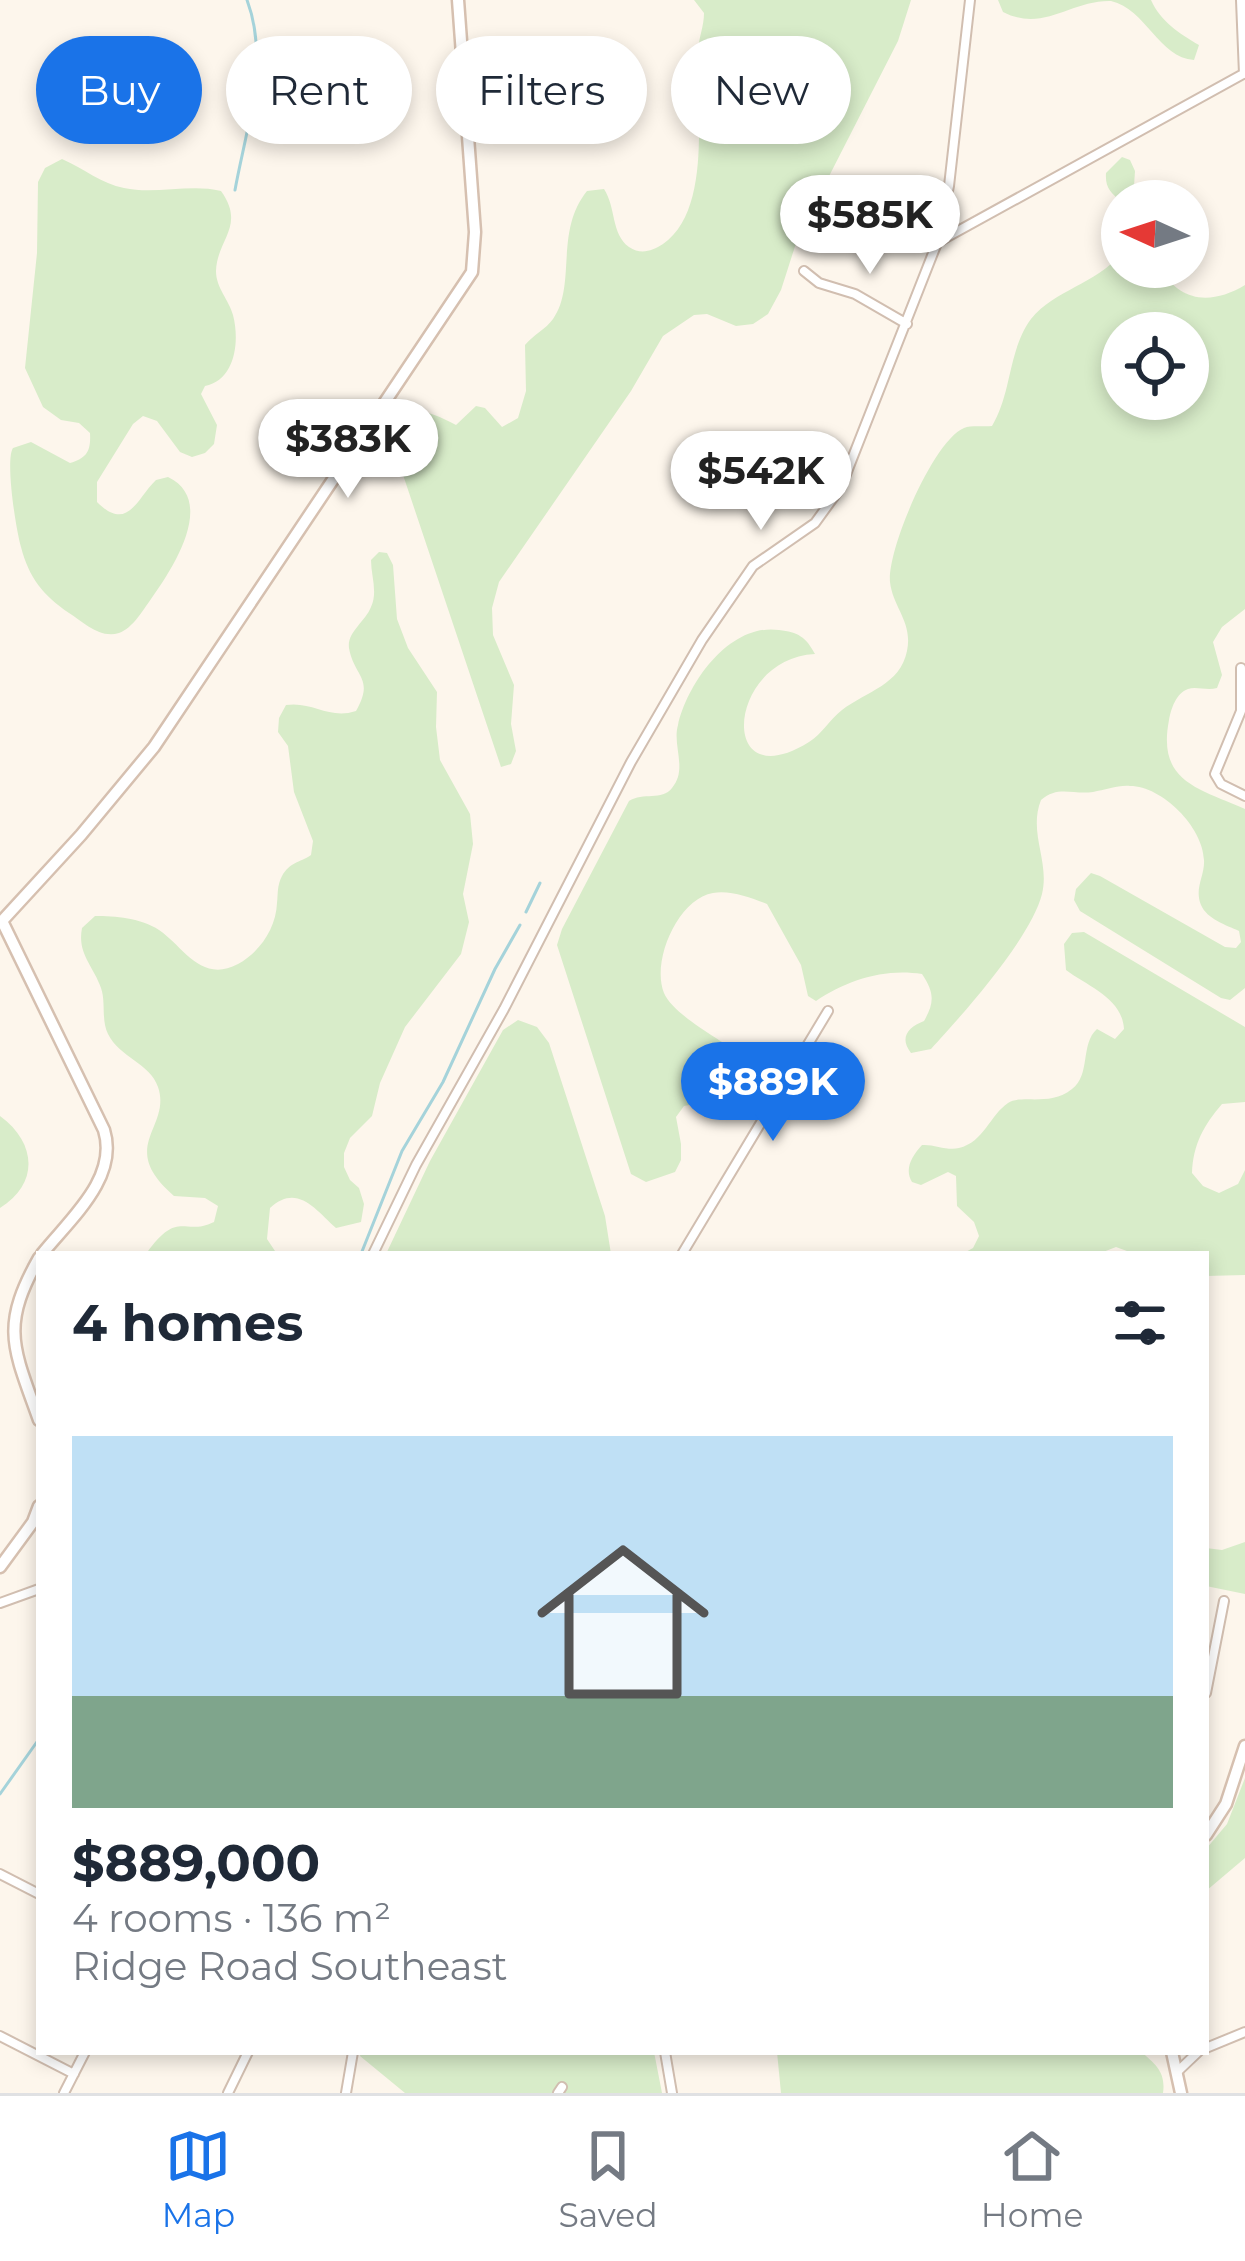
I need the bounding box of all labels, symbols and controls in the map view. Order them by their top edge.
chip: Buy [36,36,202,144]
chip: Rent [226,36,412,144]
chip: Filters [436,36,647,144]
chip: New [671,36,851,144]
pin: $585K [786,175,954,277]
north arrow [1101,180,1209,288]
map controls [1101,180,1209,420]
text: $585K [807,190,933,238]
button: locate [1101,312,1209,420]
pin: $383K [264,399,432,501]
text: $383K [285,414,411,462]
pin: $542K [677,431,845,533]
text: $542K [698,446,824,494]
pin: $889K [689,1042,857,1144]
text: $889K [708,1057,838,1105]
icon: filters [1107,1290,1173,1356]
text: 4 homes [72,1292,303,1354]
icon: home [515,1514,731,1730]
text: $889,000 [72,1832,320,1894]
text: 4 rooms · 136 m² [72,1894,391,1942]
text: Ridge Road Southeast [72,1942,508,1990]
tab: Map [162,2123,235,2235]
tab: Saved [558,2123,658,2235]
tab: Home [981,2123,1083,2235]

